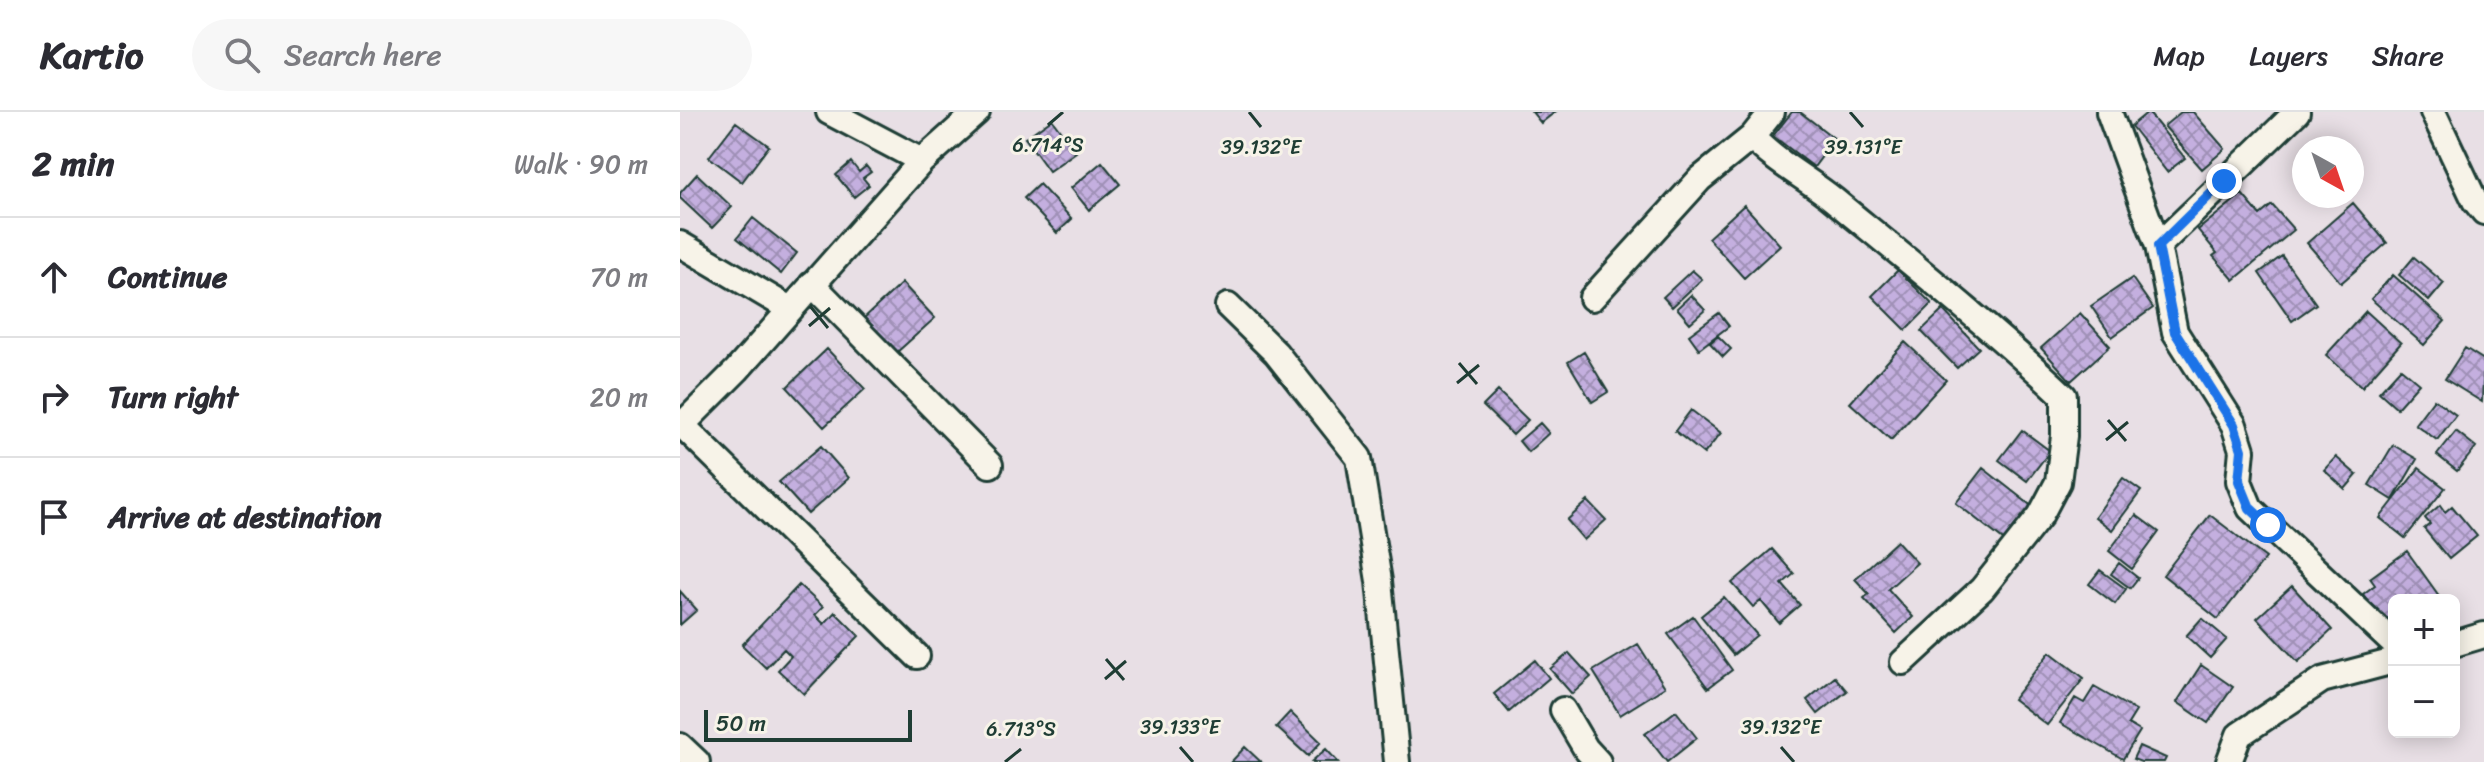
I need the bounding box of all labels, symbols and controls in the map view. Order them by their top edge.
search box [192,19,752,91]
text: Kartio [40,22,144,89]
text: Search here [284,28,442,82]
text: Map [2153,31,2205,80]
text: Layers [2249,31,2328,80]
text: Share [2372,31,2444,80]
icon: search [220,33,264,77]
text: 6.714°S [1012,128,1084,163]
text: 39.132°E [1221,130,1303,165]
text: 39.131°E [1824,130,1903,165]
text: 2 min [32,134,114,194]
north arrow [2292,136,2364,208]
text: Walk · 90 m [514,141,648,187]
route end [2206,163,2242,199]
text: Continue [108,250,227,304]
text: 70 m [590,254,648,300]
icon: ahead [32,255,76,299]
text: Turn right [108,370,238,424]
text: 20 m [590,374,648,420]
icon: right [32,375,76,419]
text: Arrive at destination [108,490,382,544]
icon: arrive [32,495,76,539]
route start [2250,507,2286,543]
map controls [2388,594,2460,738]
button: + [2388,594,2460,666]
button: − [2388,666,2460,738]
text: 50 m [716,704,766,743]
scale bar [704,706,912,742]
text: 39.133°E [1140,710,1222,745]
text: 39.132°E [1741,710,1823,745]
text: 6.713°S [986,712,1056,747]

